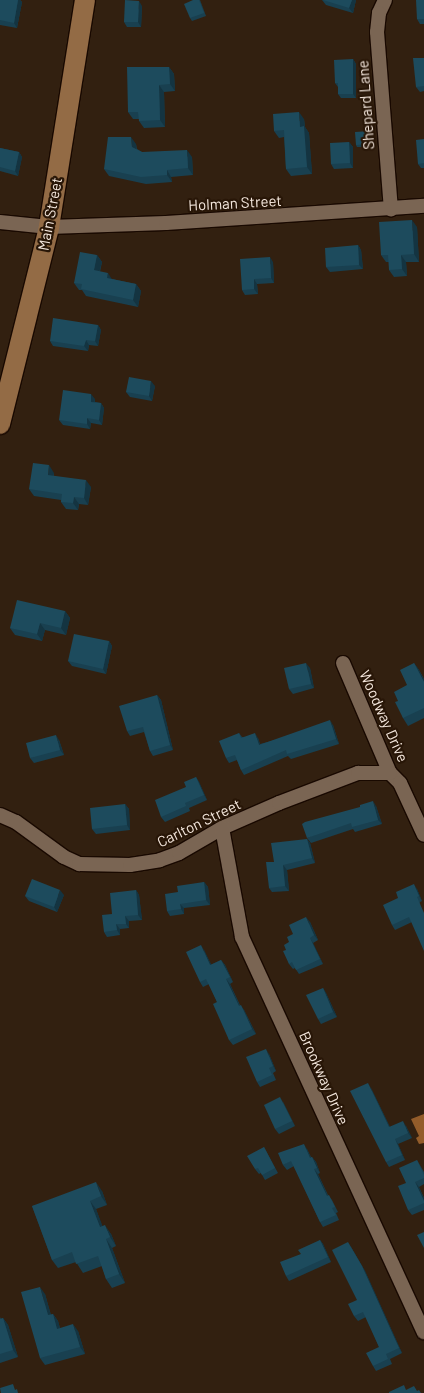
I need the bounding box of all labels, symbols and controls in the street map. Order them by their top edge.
street label: Shepard Lane [354,60,378,150]
street label: Main Street [34,176,66,252]
street label: Holman Street [188,192,282,214]
street label: Woodway Drive [356,667,412,765]
street label: Carlton Street [154,795,244,851]
street label: Brookway Drive [295,1029,353,1127]

